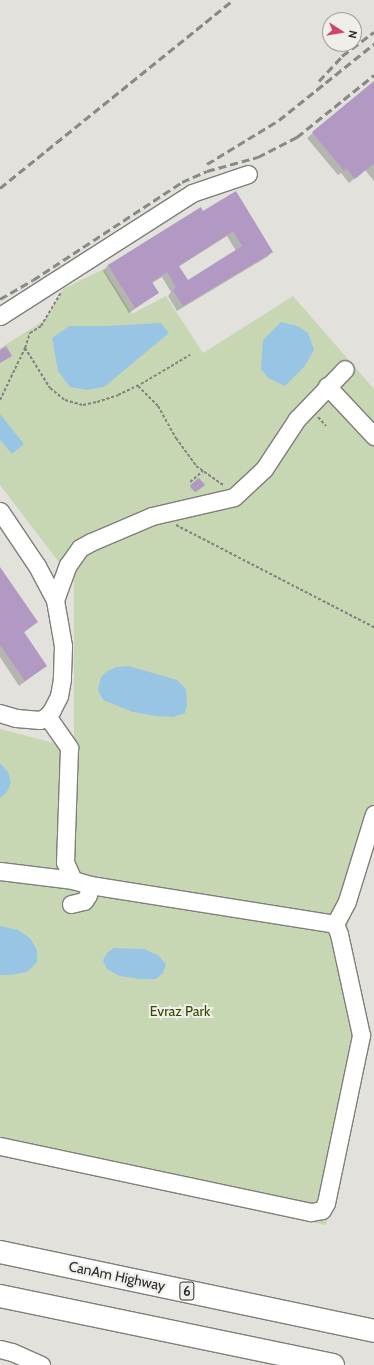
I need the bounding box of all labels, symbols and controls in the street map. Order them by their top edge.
north arrow [322,12,362,52]
text: N [345,29,360,40]
park label: Evraz Park [150,1003,210,1019]
street label: CanAm Highway [67,1258,167,1294]
road number: 6 [179,1280,195,1302]

